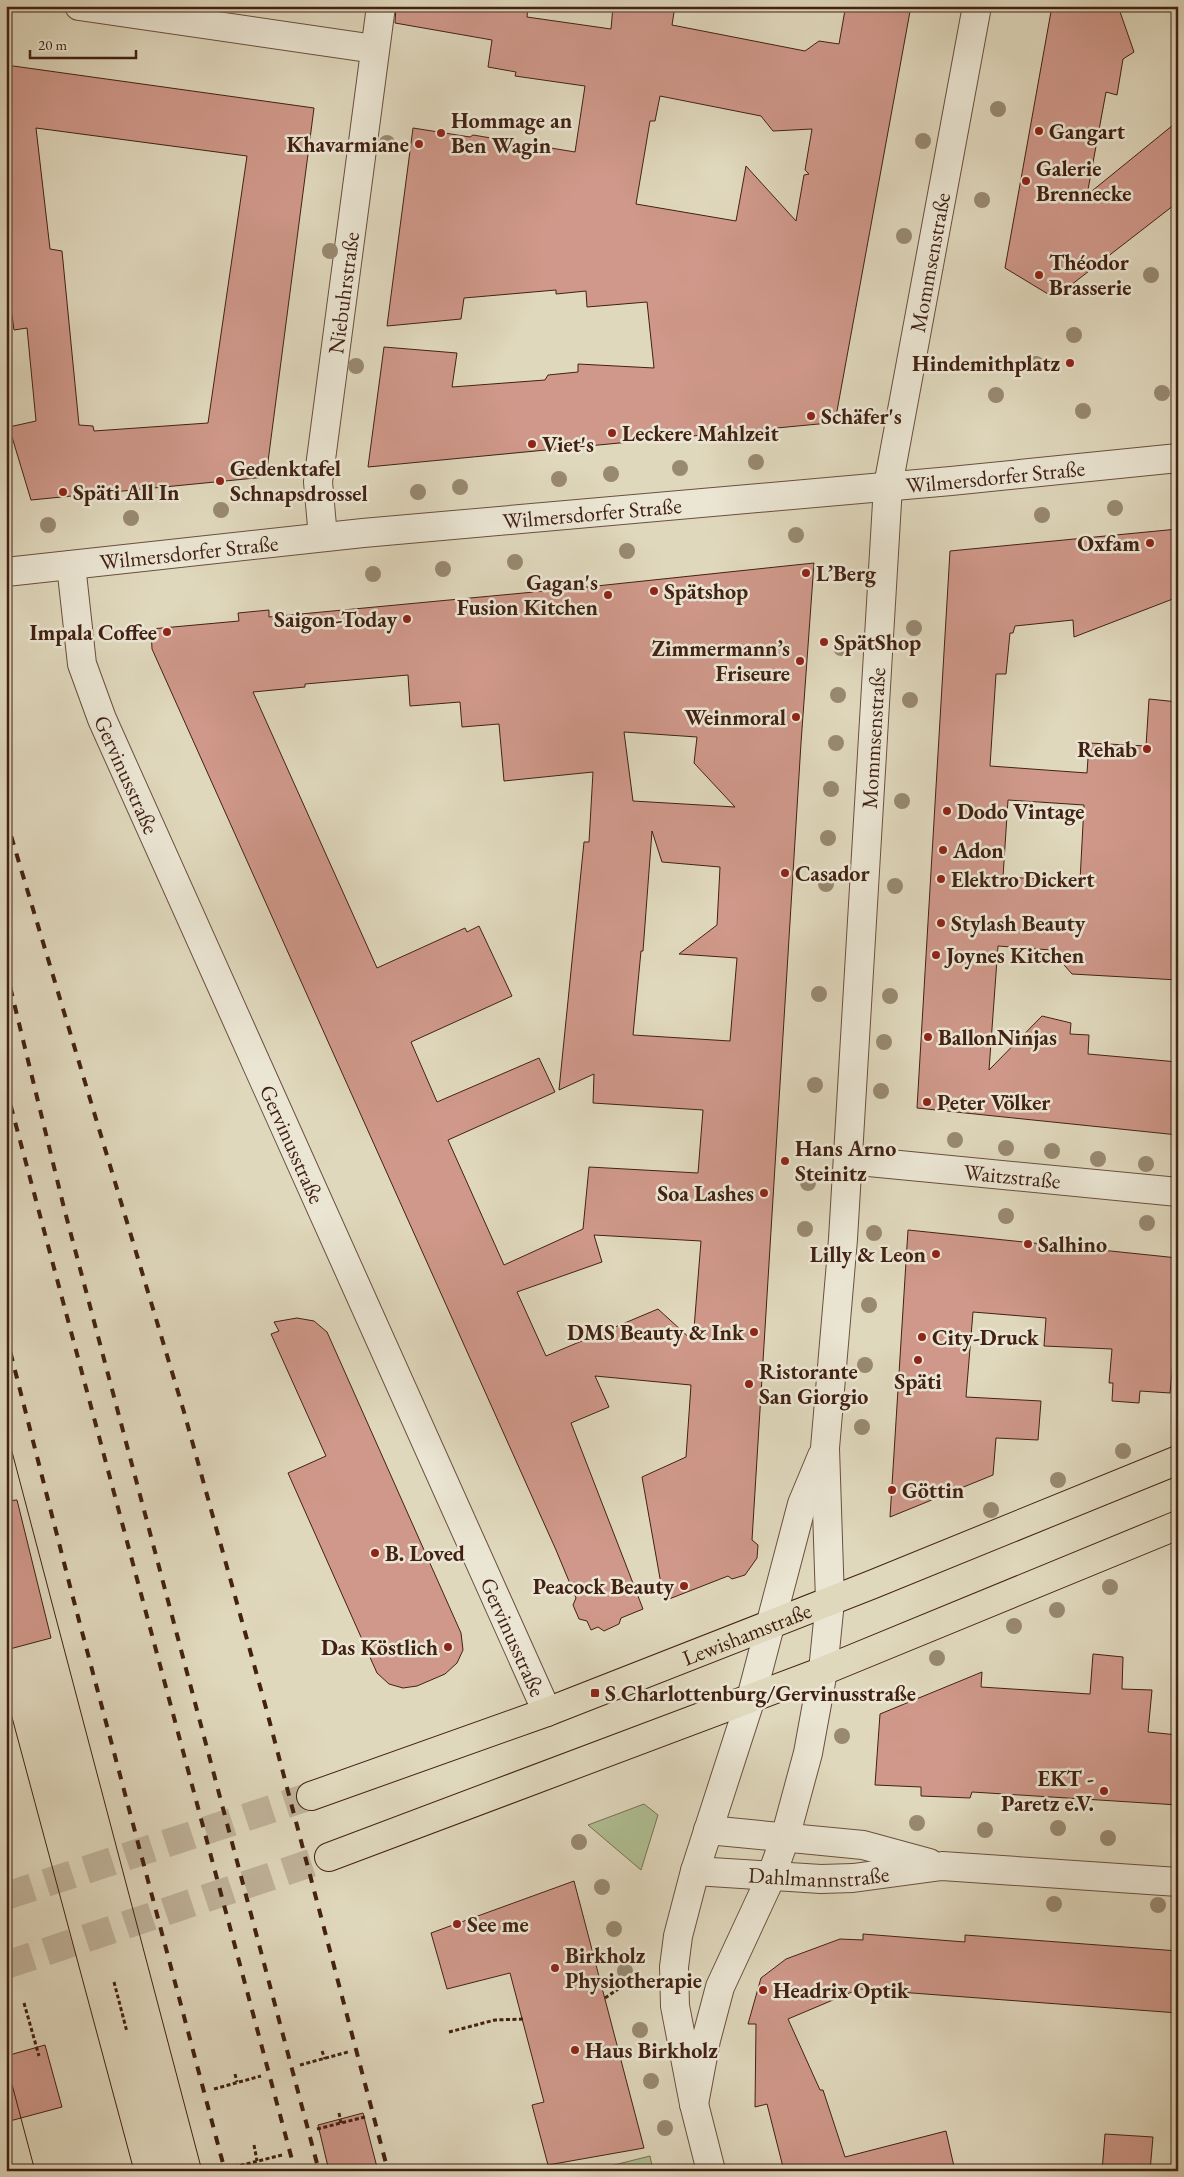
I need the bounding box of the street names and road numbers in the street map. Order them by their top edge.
street label: Mommsenstraße [902,190,957,335]
street label: Niebuhrstraße [321,230,366,356]
street label: Wilmersdorfer Straße [905,453,1087,499]
street label: Wilmersdorfer Straße [501,490,683,535]
street label: Wilmersdorfer Straße [98,528,280,576]
street label: Mommsenstraße [854,666,892,810]
street label: Gervinusstraße [88,711,166,839]
street label: Gervinusstraße [253,1080,332,1208]
street label: Waitzstraße [962,1157,1062,1195]
street label: Gervinusstraße [474,1573,553,1701]
street label: Lewishamstraße [678,1595,816,1672]
street label: Dahlmannstraße [747,1859,891,1894]

